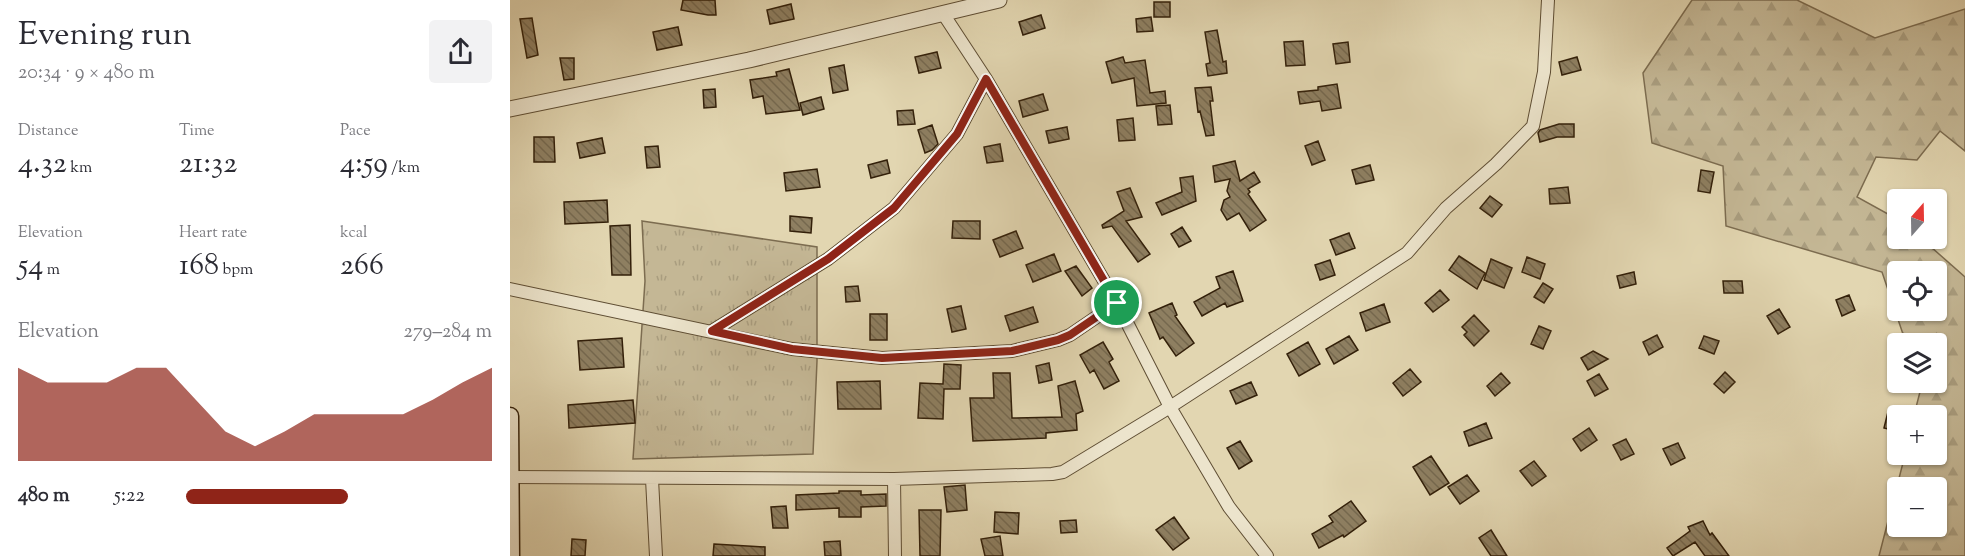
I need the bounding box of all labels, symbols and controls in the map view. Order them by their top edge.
text: Evening run [18,12,192,60]
button: share [429,20,492,83]
text: 20:34 · 9 × 480 m [18,59,155,88]
text: Distance [18,120,78,143]
text: Time [179,120,215,143]
text: Pace [340,120,371,143]
text: 4.32 [18,143,67,186]
text: 21:32 [179,143,237,186]
text: 4:59 [340,143,388,186]
text: km [67,157,92,180]
text: /km [388,157,420,180]
north arrow [1887,189,1947,249]
map controls [1887,189,1947,537]
text: Elevation [18,222,83,245]
text: Heart rate [179,222,247,245]
text: kcal [340,222,368,245]
text: 54 [18,245,43,288]
text: 168 [179,245,219,288]
text: 266 [340,245,384,288]
text: m [43,259,60,282]
text: bpm [219,259,253,282]
button: locate [1887,261,1947,321]
pin [1091,277,1142,328]
icon: arrive [1100,286,1133,319]
text: Elevation [18,318,99,347]
text: 279–284 m [403,318,492,347]
button: layers [1887,333,1947,393]
button: + [1887,405,1947,465]
button: − [1887,477,1947,537]
text: 480 m [18,482,69,511]
text: 5:22 [114,482,145,511]

